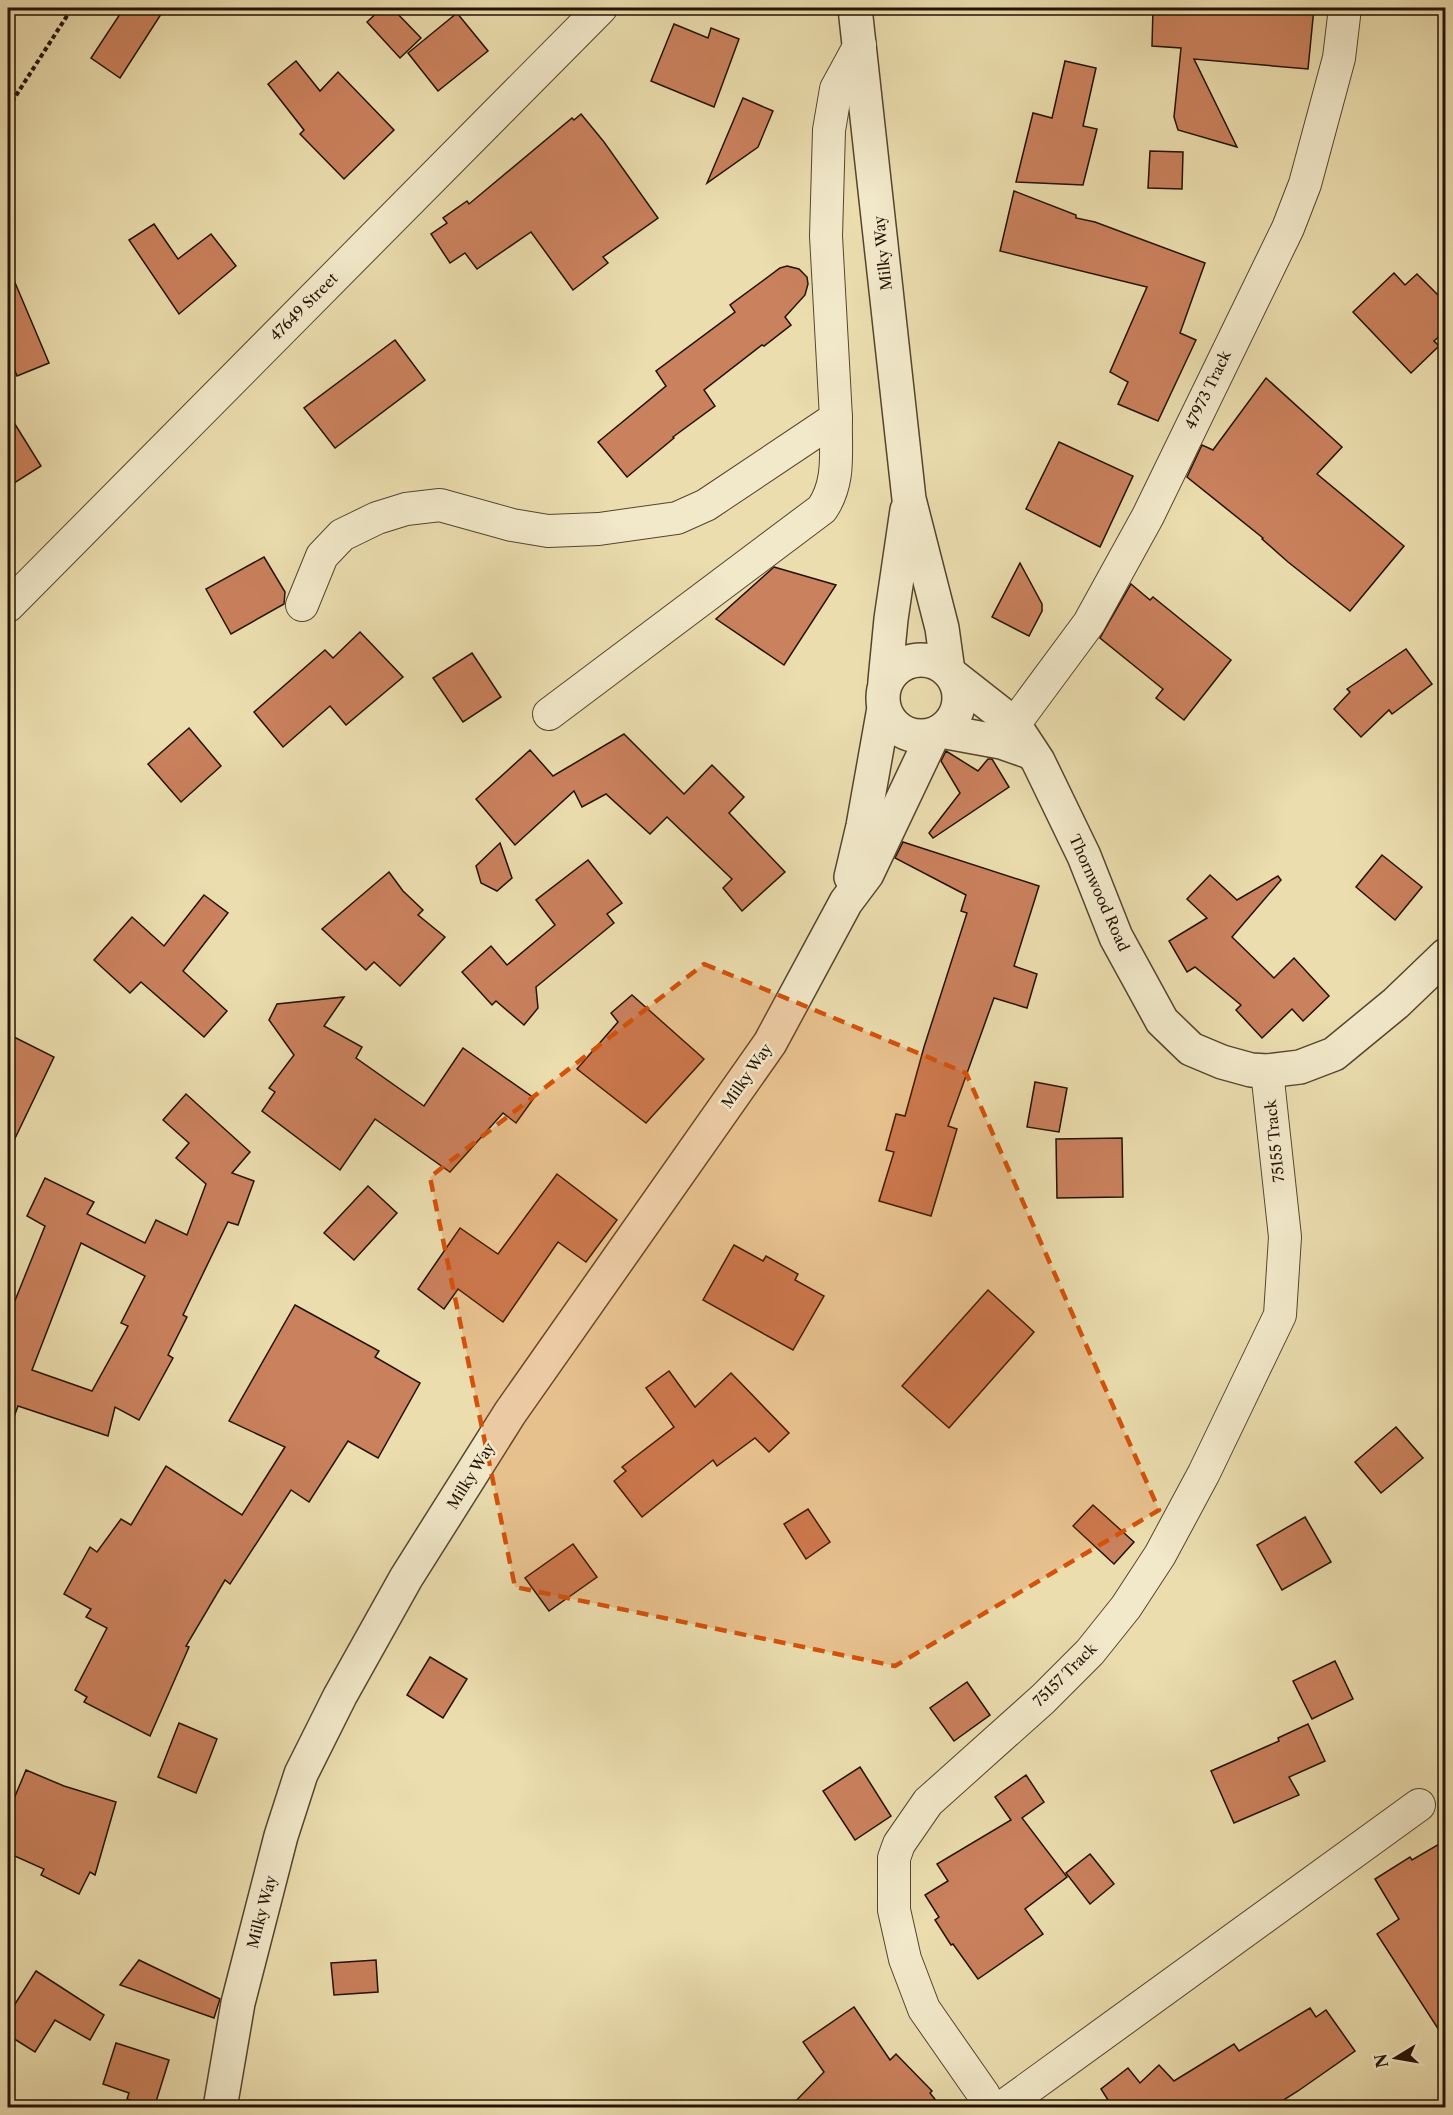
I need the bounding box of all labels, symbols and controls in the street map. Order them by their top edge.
street label: Milky Way [869,214,896,291]
street label: 47649 Street [266,268,342,345]
street label: 47973 Track [1180,346,1235,432]
street label: Thornwood Road [1065,831,1134,954]
street label: Milky Way [717,1039,776,1112]
street label: 75155 Track [1261,1098,1288,1183]
street label: Milky Way [443,1438,499,1513]
street label: 75157 Track [1029,1638,1101,1710]
street label: Milky Way [243,1873,281,1950]
north arrow [1366,2028,1426,2088]
text: N [1370,2052,1392,2070]

